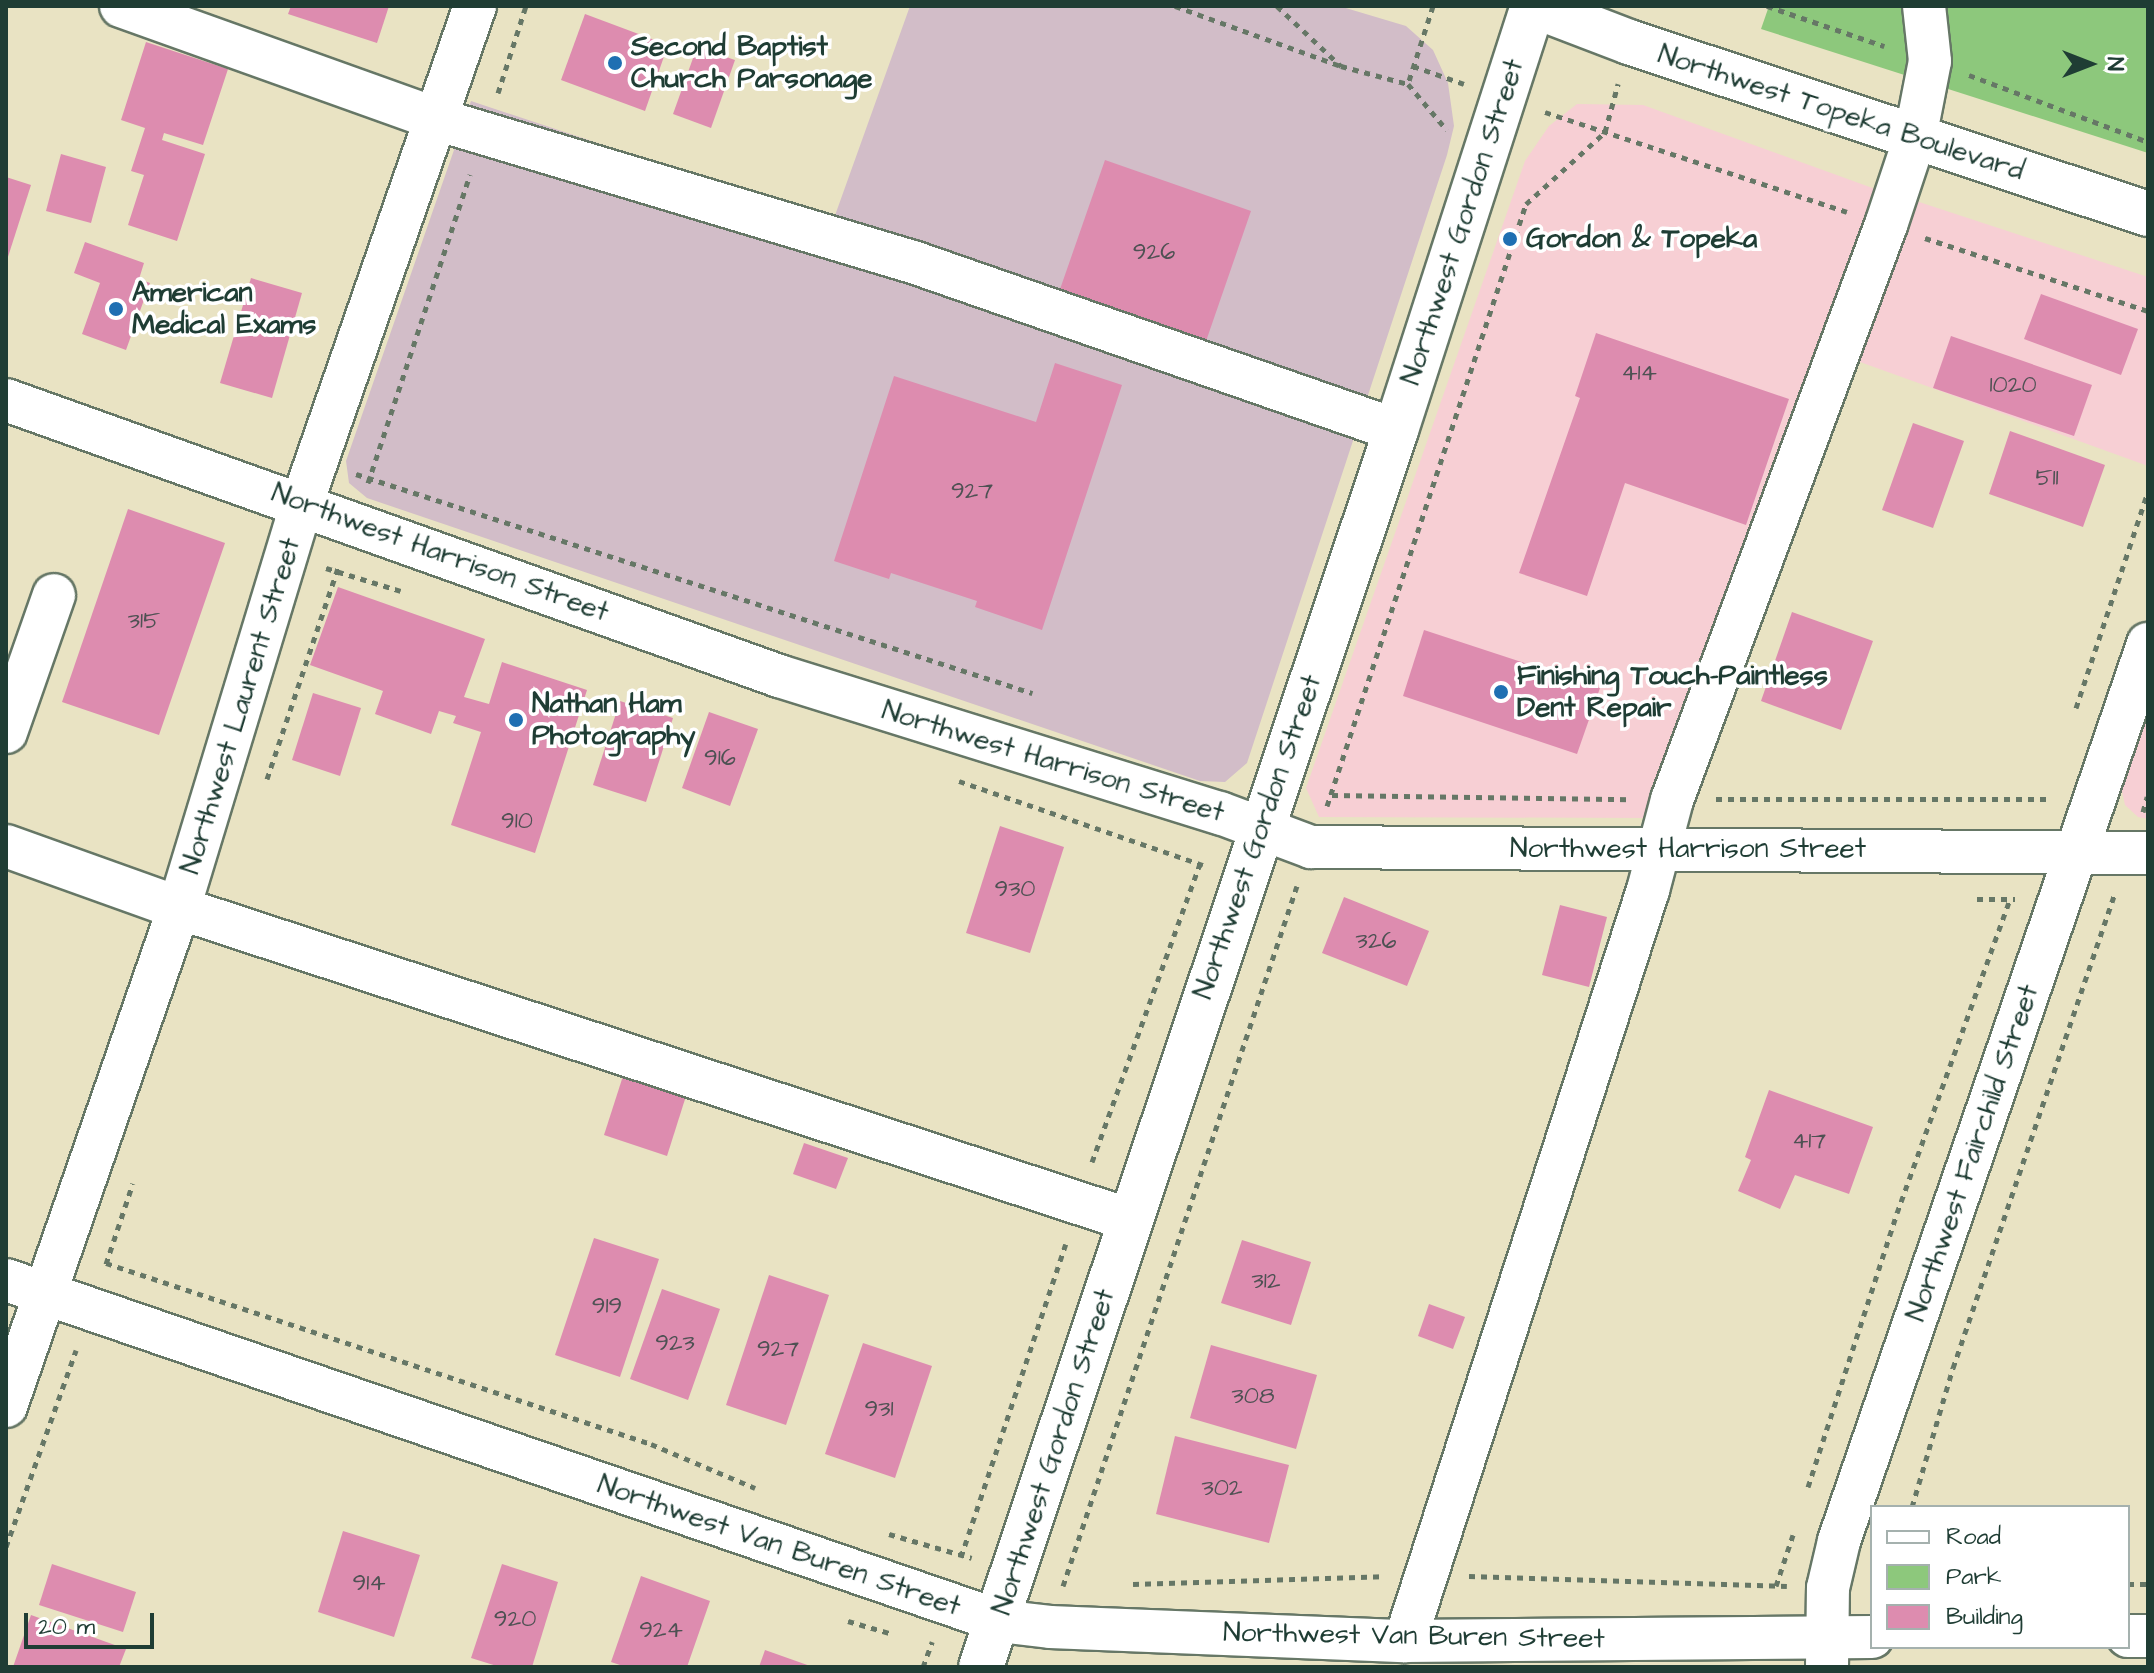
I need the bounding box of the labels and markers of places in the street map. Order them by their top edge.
place label: Second Baptist Church Parsonage [631,30,872,96]
marker: Second Baptist Church Parsonage [606,54,624,72]
place label: Gordon & Topeka [1526,222,1757,256]
marker: Gordon & Topeka [1501,230,1519,248]
place label: American Medical Exams [132,276,316,342]
marker: American Medical Exams [107,300,125,318]
place label: Finishing Touch-Paintless Dent Repair [1517,659,1828,725]
marker: Finishing Touch-Paintless Dent Repair [1492,683,1510,701]
place label: Nathan Ham Photography [532,687,695,753]
marker: Nathan Ham Photography [507,711,525,729]

